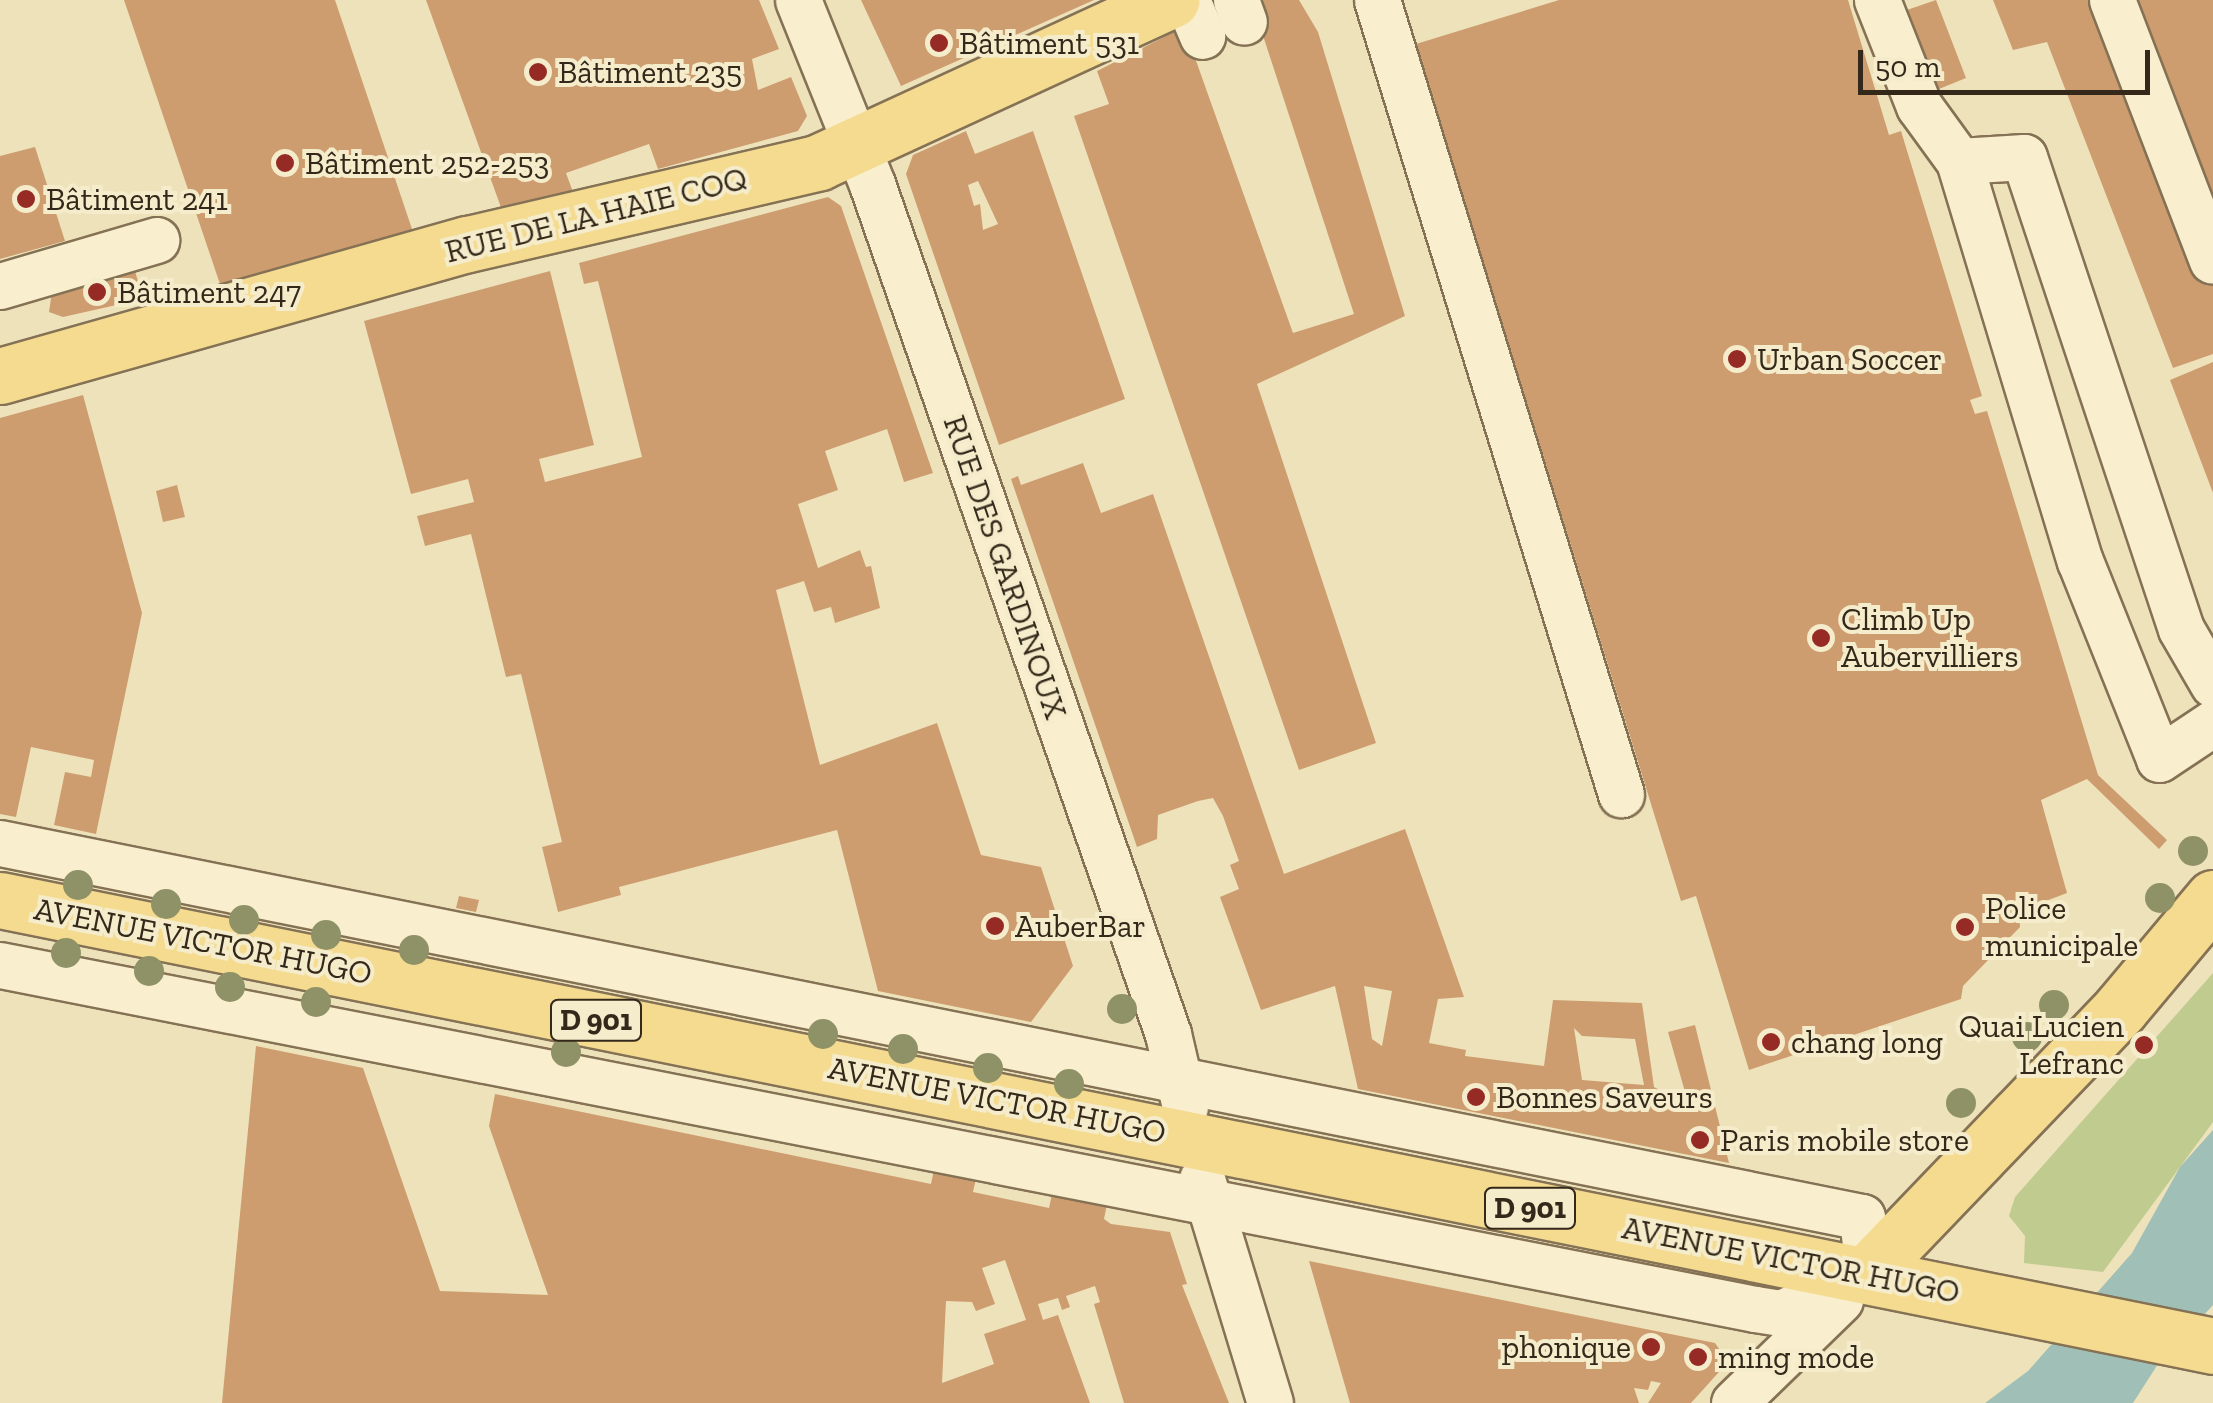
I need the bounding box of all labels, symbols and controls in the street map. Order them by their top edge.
place label: Bâtiment 531 [959,24,1139,62]
scale bar [1863,30,2156,92]
marker: Bâtiment 531 [928,32,950,54]
text: 50 m [1875,49,1940,85]
place label: Bâtiment 235 [558,53,742,91]
marker: Bâtiment 235 [527,61,549,83]
place label: Bâtiment 252-253 [305,144,549,182]
marker: Bâtiment 252-253 [274,152,296,174]
street label: RUE DE LA HAIE COQ [441,159,751,271]
place label: Bâtiment 241 [46,180,228,218]
marker: Bâtiment 241 [15,188,37,210]
place label: Bâtiment 247 [117,273,301,311]
marker: Bâtiment 247 [86,281,108,303]
place label: Urban Soccer [1757,340,1942,378]
marker: Urban Soccer [1726,348,1748,370]
street label: RUE DES GARDINOUX [935,410,1075,724]
place label: Climb Up Aubervilliers [1841,601,2018,676]
marker: Climb Up Aubervilliers [1810,627,1832,649]
street label: AVENUE VICTOR HUGO [30,889,376,993]
place label: Police municipale [1985,890,2138,965]
place label: AuberBar [1015,907,1146,945]
marker: AuberBar [984,915,1006,937]
marker: Police municipale [1954,916,1976,938]
road number: D 901 [548,995,644,1045]
place label: Quai Lucien Lefranc [1959,1008,2124,1083]
place label: chang long [1791,1023,1943,1061]
marker: chang long [1760,1031,1782,1053]
marker: Quai Lucien Lefranc [2133,1034,2155,1056]
street label: AVENUE VICTOR HUGO [824,1048,1170,1152]
place label: Bonnes Saveurs [1496,1078,1713,1116]
marker: Bonnes Saveurs [1465,1086,1487,1108]
place label: Paris mobile store [1720,1121,1969,1159]
marker: Paris mobile store [1689,1129,1711,1151]
road number: D 901 [1482,1183,1578,1233]
street label: AVENUE VICTOR HUGO [1618,1208,1964,1312]
place label: phonique [1502,1328,1631,1366]
marker: phonique [1640,1336,1662,1358]
place label: ming mode [1718,1338,1874,1376]
marker: ming mode [1687,1346,1709,1368]

